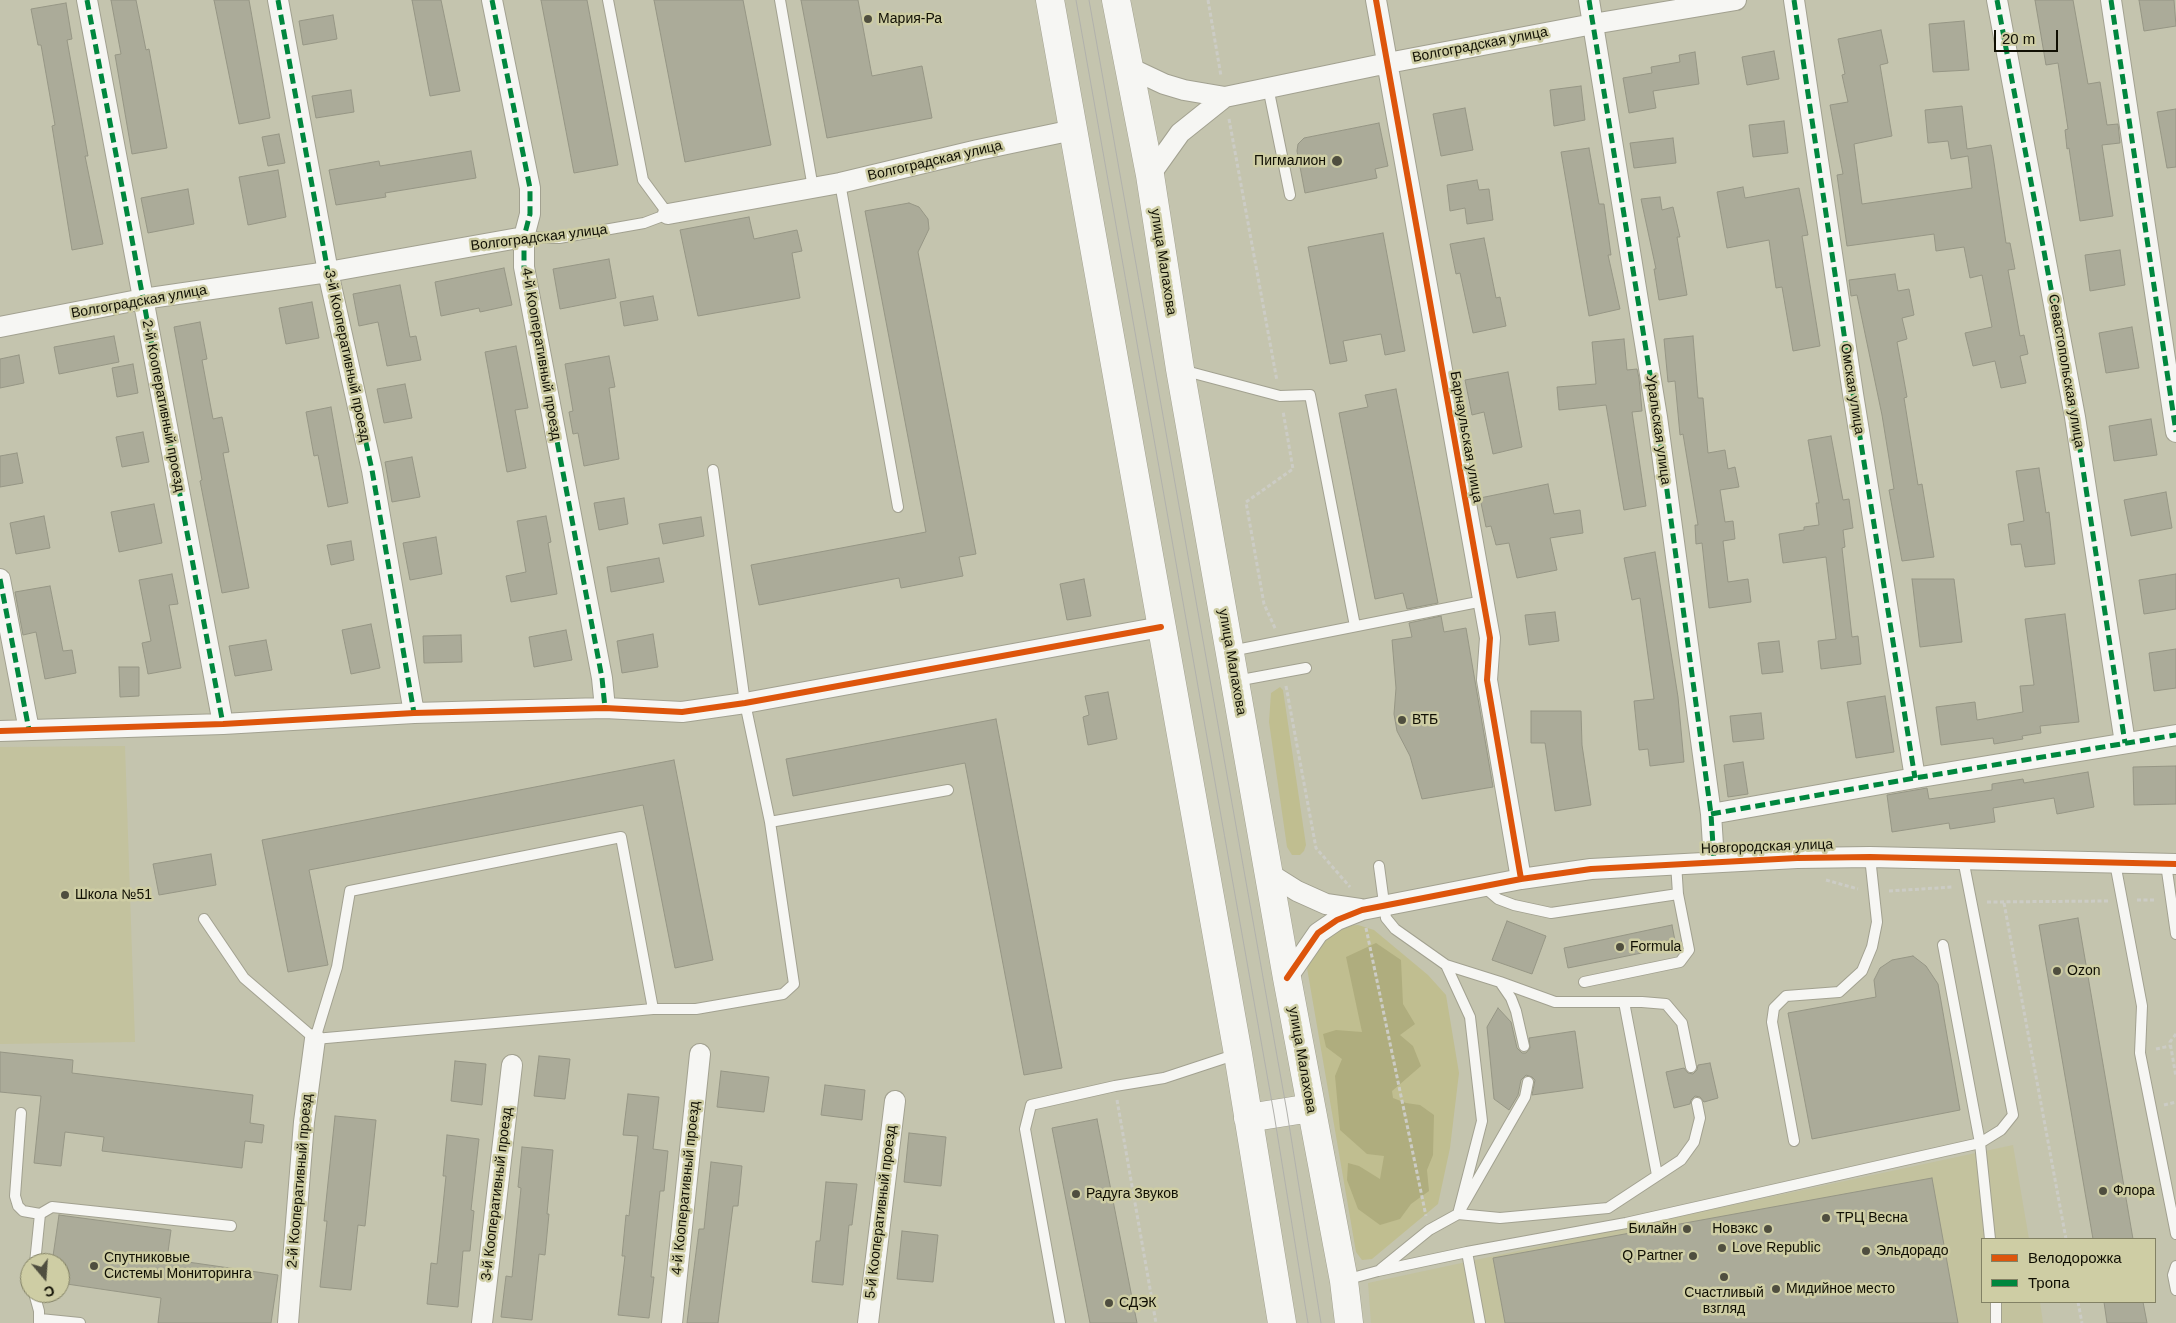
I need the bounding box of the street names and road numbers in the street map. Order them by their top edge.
street label: Волгоградская улица [1411,24,1549,66]
street label: Волгоградская улица [866,137,1004,185]
street label: улица Малахова [1146,208,1180,316]
street label: Волгоградская улица [470,221,608,255]
street label: 4-й Кооперативный проезд [518,267,564,441]
street label: 3-й Кооперативный проезд [321,269,373,443]
street label: Волгоградская улица [70,282,208,322]
street label: Севастопольская улица [2044,293,2088,449]
street label: 2-й Кооперативный проезд [138,319,188,493]
street label: Омская улица [1837,342,1867,436]
street label: Барнаульская улица [1446,370,1486,504]
street label: Уральская улица [1642,374,1674,486]
street label: улица Малахова [1214,608,1250,716]
street label: Новгородская улица [1700,836,1834,858]
street label: улица Малахова [1284,1006,1320,1114]
street label: 2-й Кооперативный проезд [284,1093,316,1269]
street label: 4-й Кооперативный проезд [669,1100,703,1276]
street label: 3-й Кооперативный проезд [478,1106,516,1282]
street label: 5-й Кооперативный проезд [862,1124,900,1300]

